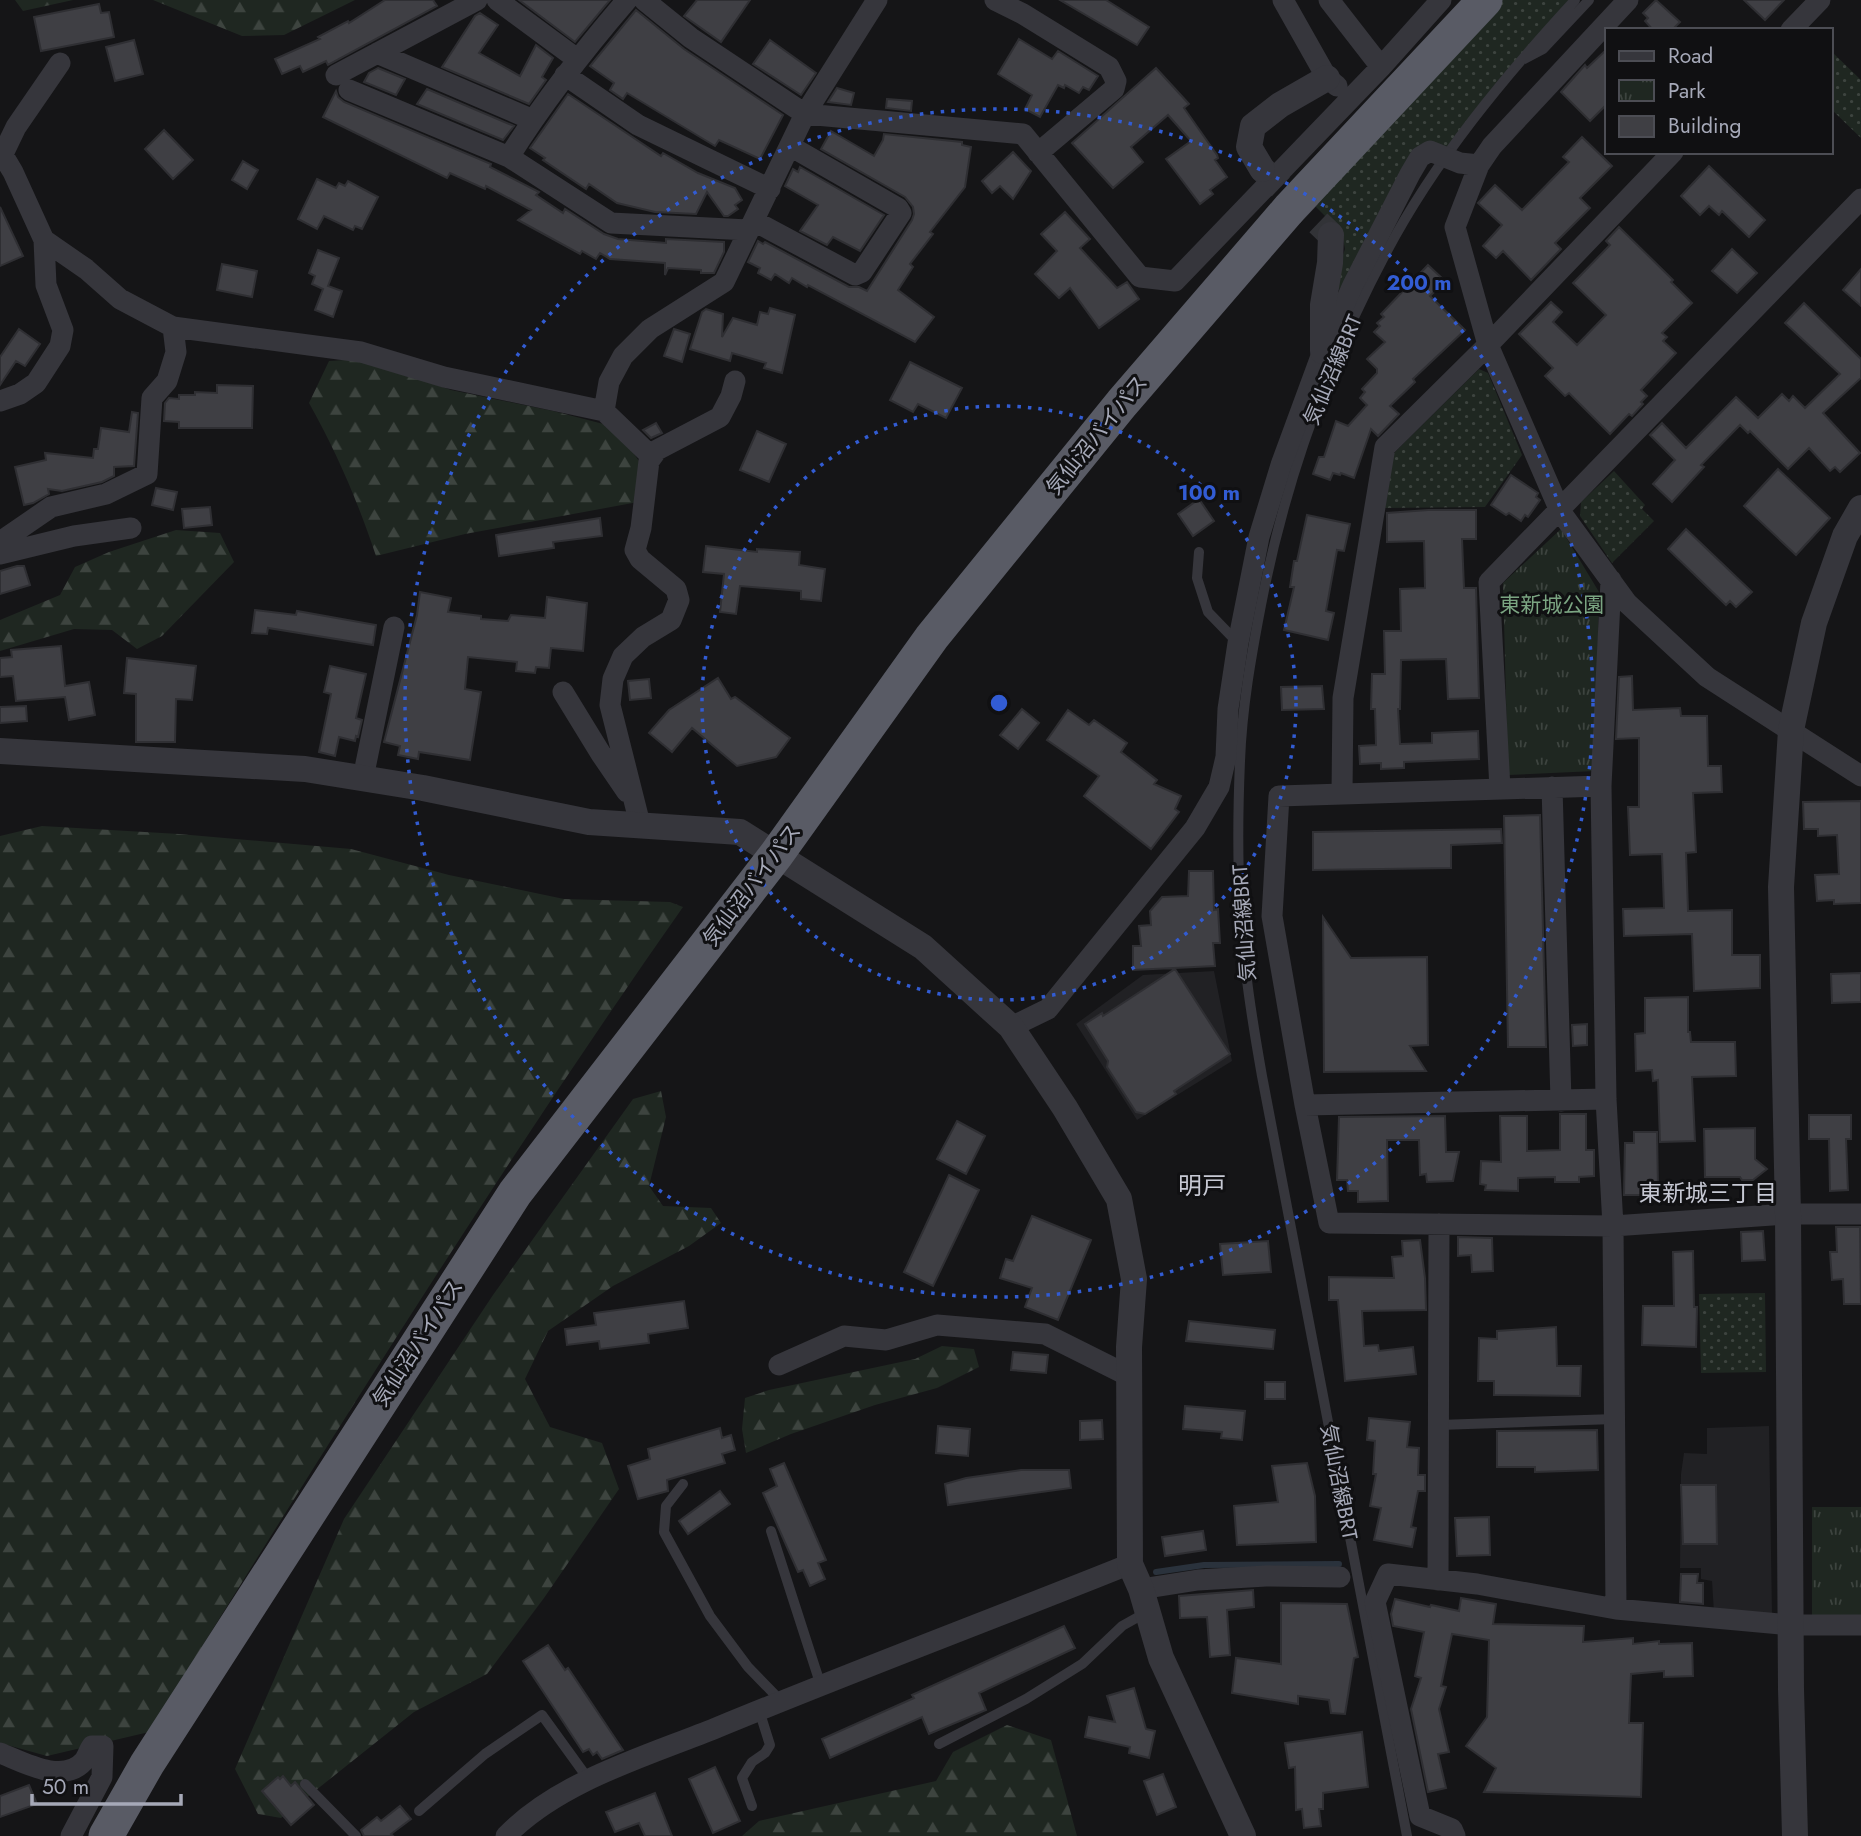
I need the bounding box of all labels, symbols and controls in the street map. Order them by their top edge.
legend [1605,28,1833,154]
text: Road [1668,41,1713,71]
text: Park [1668,76,1706,106]
text: Building [1668,111,1741,141]
text: 200 m [1386,268,1452,298]
street label: 気仙沼線BRT [1296,310,1370,430]
street label: 気仙沼バイパス [1039,369,1155,501]
text: 100 m [1178,478,1240,508]
park label: 東新城公園 [1500,590,1605,620]
centre of rings [987,691,1011,715]
street label: 気仙沼バイパス [696,817,808,953]
street label: 気仙沼線BRT [1225,863,1263,983]
district label: 明戸 [1178,1168,1226,1203]
district label: 東新城三丁目 [1639,1176,1777,1210]
street label: 気仙沼バイパス [365,1273,471,1413]
street label: 気仙沼線BRT [1313,1422,1365,1543]
scale bar [32,1762,180,1806]
text: 50 m [42,1772,89,1802]

